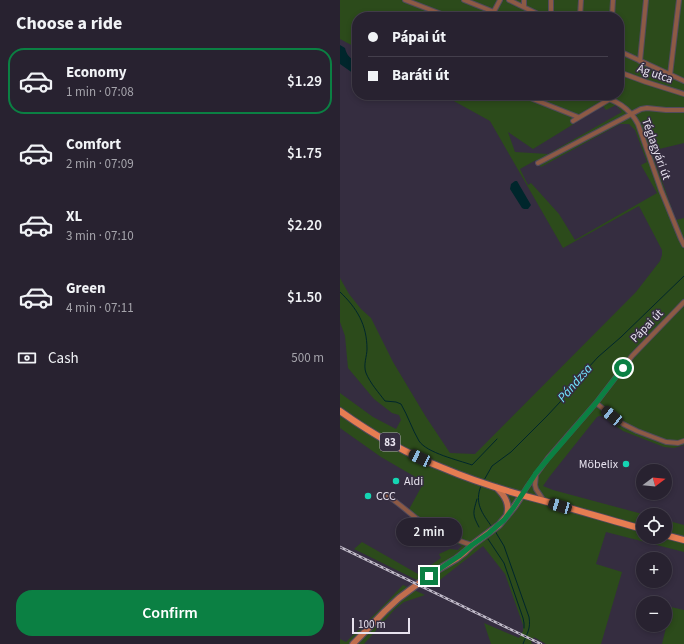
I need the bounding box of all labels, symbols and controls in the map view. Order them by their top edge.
text: Choose a ride [16,11,122,36]
text: Pápai út [392,27,446,48]
street label: Ág utca [635,60,675,88]
text: Economy [66,62,127,83]
icon: car [18,63,54,99]
text: Baráti út [392,65,449,86]
text: $1.29 [287,71,322,92]
text: 1 min · 07:08 [66,83,134,101]
street label: Téglagyári út [637,116,675,182]
text: Comfort [66,134,121,155]
icon: car [18,135,54,171]
text: $1.75 [287,143,322,164]
text: 2 min · 07:09 [66,155,134,173]
text: XL [66,206,82,227]
icon: car [18,207,54,243]
text: $2.20 [287,215,322,236]
text: 3 min · 07:10 [66,227,134,245]
text: Green [66,278,106,299]
icon: car [18,279,54,315]
text: $1.50 [287,287,322,308]
text: 4 min · 07:11 [66,299,134,317]
street label: Pápai út [627,305,667,347]
icon: cash [16,347,38,369]
text: Cash [48,348,79,369]
text: 500 m [291,349,324,367]
route start [614,359,632,377]
water label: Pándzsa [553,360,597,406]
car [599,404,625,428]
road number: 83 [380,433,400,451]
car [407,447,433,469]
place label: Möbelix [579,456,619,473]
marker: Möbelix [621,459,631,469]
north arrow [636,464,672,500]
map controls [636,464,672,632]
place label: Aldi [404,473,423,490]
marker: Aldi [391,476,401,486]
place label: CCC [376,488,396,505]
marker: CCC [363,491,373,501]
car [547,497,573,515]
button: locate [636,508,672,544]
callout: 2 min [396,518,462,546]
text: 2 min [414,523,444,541]
button: + [636,552,672,588]
route end [420,567,438,585]
button: Confirm [16,590,324,636]
button: − [636,596,672,632]
scale bar [352,616,410,635]
text: 100 m [358,617,386,632]

